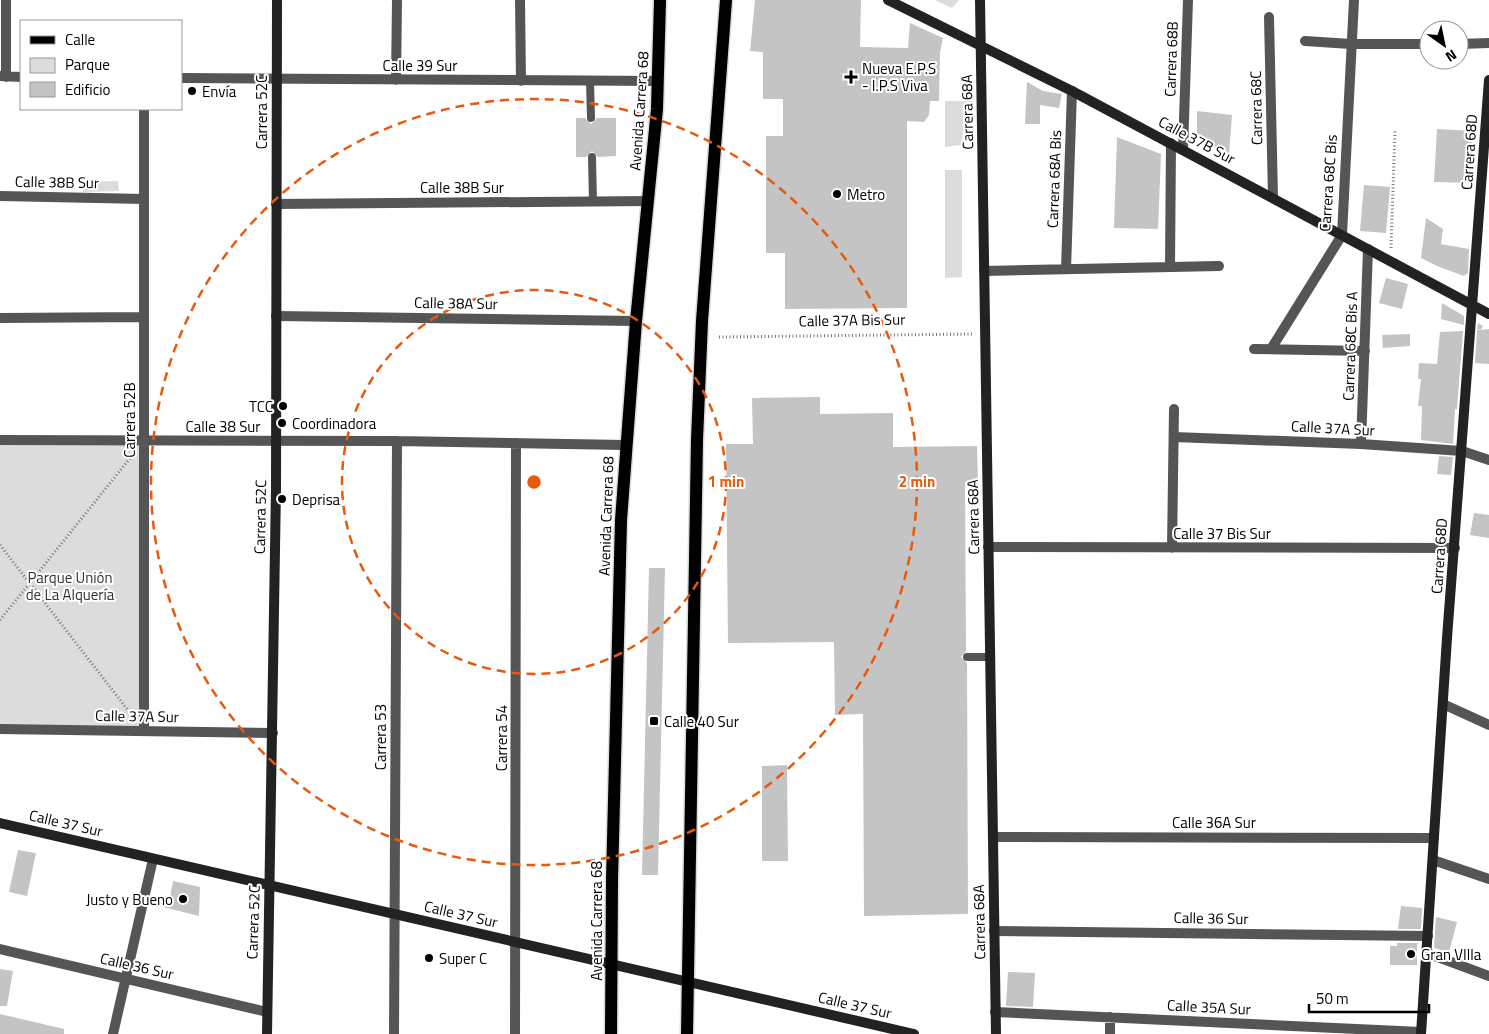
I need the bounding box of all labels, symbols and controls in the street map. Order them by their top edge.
legend [20,20,182,110]
north arrow [1419,20,1469,70]
street label: Carrera 68B [1158,21,1184,97]
text: Calle [65,28,95,51]
text: N [1442,45,1461,68]
street label: Avenida Carrera 68 [623,50,655,172]
text: Parque [65,53,110,76]
street label: Calle 39 Sur [383,54,457,77]
place label: Nueva E.P.S - I.P.S Viva [862,57,936,97]
marker: Nueva E.P.S - I.P.S Viva [844,70,858,84]
street label: Carrera 68C [1244,71,1268,145]
street label: Carrera 68A [955,74,979,150]
street label: Carrera 52C [250,75,273,149]
text: Edificio [65,78,110,101]
place label: Envía [202,80,237,103]
marker: Envía [186,85,198,97]
street label: Calle 37B Sur [1154,110,1240,170]
street label: Carrera 68D [1455,113,1483,191]
street label: Carrera 68A Bis [1041,130,1067,228]
street label: Carrera 68C Bis [1313,134,1343,232]
street label: Calle 38B Sur [15,170,99,194]
street label: Calle 38B Sur [420,176,504,199]
place label: Metro [847,183,885,206]
marker: Metro [831,188,843,200]
street label: Calle 38A Sur [414,291,498,315]
street label: Carrera 68C Bis A [1337,291,1363,401]
street label: Calle 37A Bis Sur [799,308,905,332]
street label: Carrera 52B [118,382,141,458]
place label: TCC [249,395,273,418]
marker: TCC [277,400,289,412]
place label: Coordinadora [292,412,377,435]
street label: Calle 37A Sur [1291,414,1375,442]
street label: Calle 38 Sur [186,415,260,438]
marker: Coordinadora [276,417,288,429]
street label: Avenida Carrera 68 [592,456,620,576]
text: 1 min [708,470,744,493]
text: 2 min [899,470,935,493]
centre of rings [525,473,543,491]
street label: Carrera 68A [961,479,985,555]
street label: Carrera 52C [248,480,272,554]
place label: Deprisa [292,488,341,511]
marker: Deprisa [276,493,288,505]
street label: Carrera 68D [1425,517,1453,595]
street label: Calle 37 Bis Sur [1173,522,1271,545]
park label: Parque Unión de La Alquería [26,566,115,606]
street label: Calle 37A Sur [95,704,179,728]
street label: Carrera 53 [369,704,392,770]
street label: Carrera 54 [490,705,513,771]
place label: Calle 40 Sur [664,710,739,733]
marker: Calle 40 Sur [648,715,660,727]
street label: Calle 37 Sur [27,803,105,843]
street label: Calle 36A Sur [1172,811,1256,834]
street label: Avenida Carrera 68 [585,861,608,981]
street label: Carrera 52C [240,884,266,960]
street label: Carrera 68A [967,884,991,960]
place label: Justo y Bueno [86,888,173,911]
marker: Justo y Bueno [177,893,189,905]
street label: Calle 37 Sur [422,894,500,934]
street label: Calle 36 Sur [1173,906,1249,930]
place label: Gran VIlla [1421,943,1482,966]
street label: Calle 36 Sur [98,946,176,986]
place label: Super C [439,947,487,970]
marker: Gran VIlla [1405,948,1417,960]
marker: Super C [423,952,435,964]
scale bar [1309,982,1429,1014]
street label: Calle 37 Sur [816,985,894,1025]
text: 50 m [1316,987,1349,1010]
street label: Calle 35A Sur [1167,993,1251,1021]

